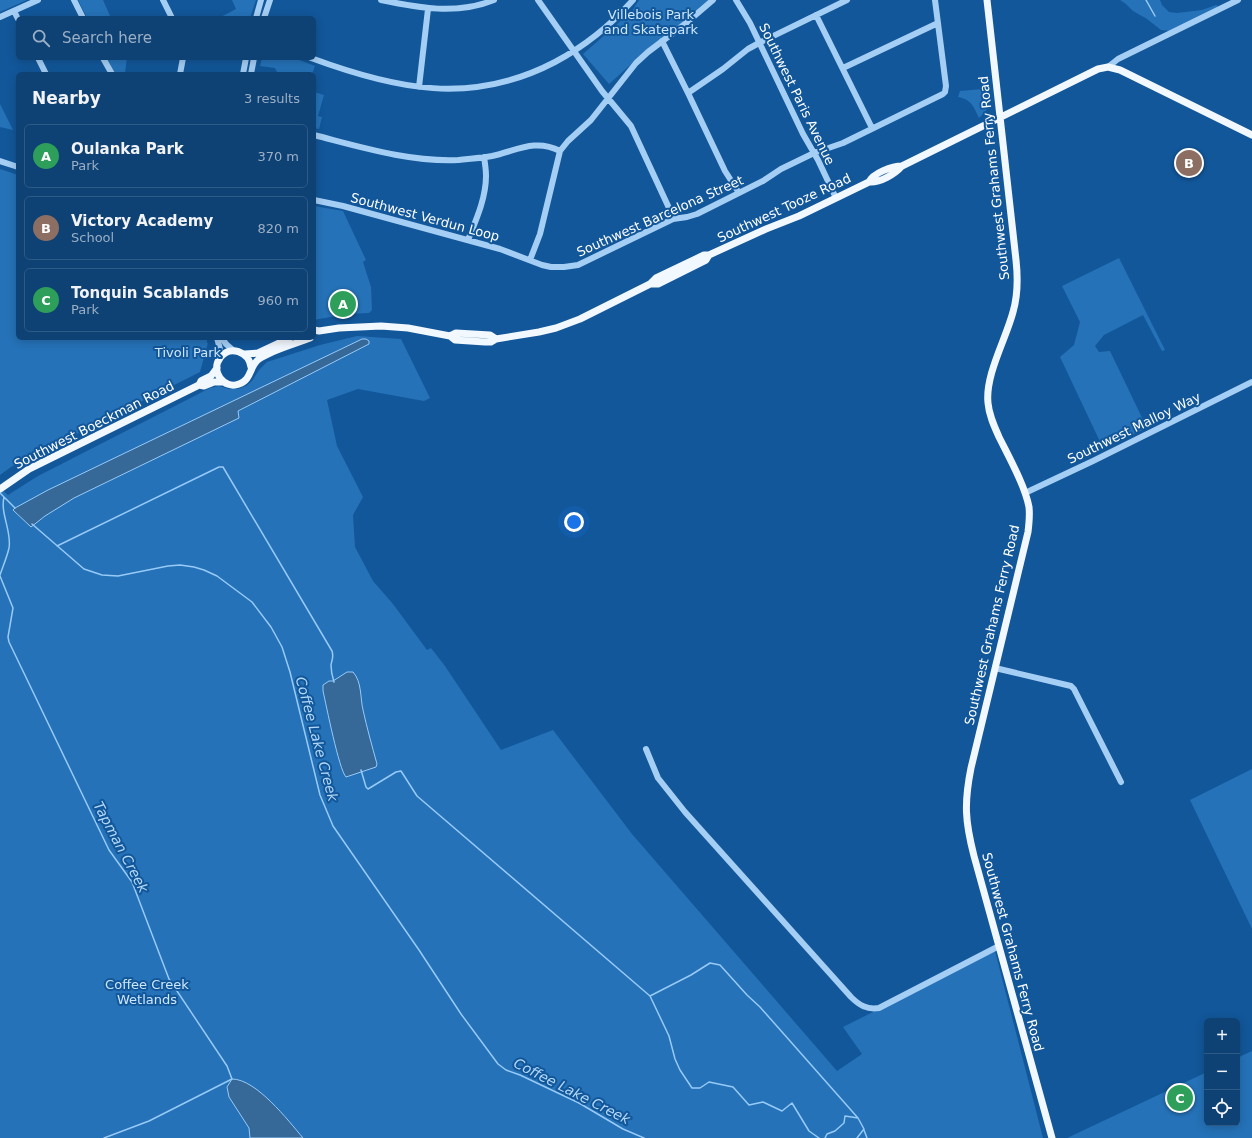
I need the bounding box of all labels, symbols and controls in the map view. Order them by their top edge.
park label: Villebois Park and Skatepark [604,7,699,37]
search box [16,16,316,60]
street label: Southwest Paris Avenue [756,21,838,167]
icon: search [30,27,52,49]
text: Search here [62,29,152,47]
street label: Southwest Grahams Ferry Road [976,75,1012,281]
text: Nearby [32,88,101,108]
text: 3 results [244,91,300,106]
text: Oulanka Park [71,140,184,158]
pin: B [1176,148,1202,178]
text: A [41,149,51,164]
text: 370 m [257,149,299,164]
text: Park [71,158,99,173]
street label: Southwest Tooze Road [715,170,853,246]
street label: Southwest Barcelona Street [574,172,746,260]
street label: Southwest Verdun Loop [349,190,501,244]
text: Victory Academy [71,212,213,230]
text: B [41,221,51,236]
text: 820 m [257,221,299,236]
text: School [71,230,114,245]
text: Tonquin Scablands [71,284,229,302]
pin: A [330,289,356,319]
text: C [41,293,51,308]
text: 960 m [257,293,299,308]
text: Park [71,302,99,317]
park label: Tivoli Park [154,345,222,360]
street label: Southwest Boeckman Road [11,378,177,472]
street label: Southwest Malloy Way [1065,389,1203,467]
your location [564,512,584,532]
street label: Southwest Grahams Ferry Road [962,523,1022,727]
water label: Coffee Lake Creek [293,675,342,804]
water label: Tapman Creek [90,799,152,896]
street label: Southwest Grahams Ferry Road [979,851,1047,1053]
park label: Coffee Creek Wetlands [105,977,189,1007]
map controls [1204,1018,1240,1126]
button: + [1204,1018,1240,1054]
button: − [1204,1054,1240,1090]
water label: Coffee Lake Creek [511,1055,634,1128]
pin: C [1167,1083,1193,1113]
button: locate [1204,1090,1240,1126]

